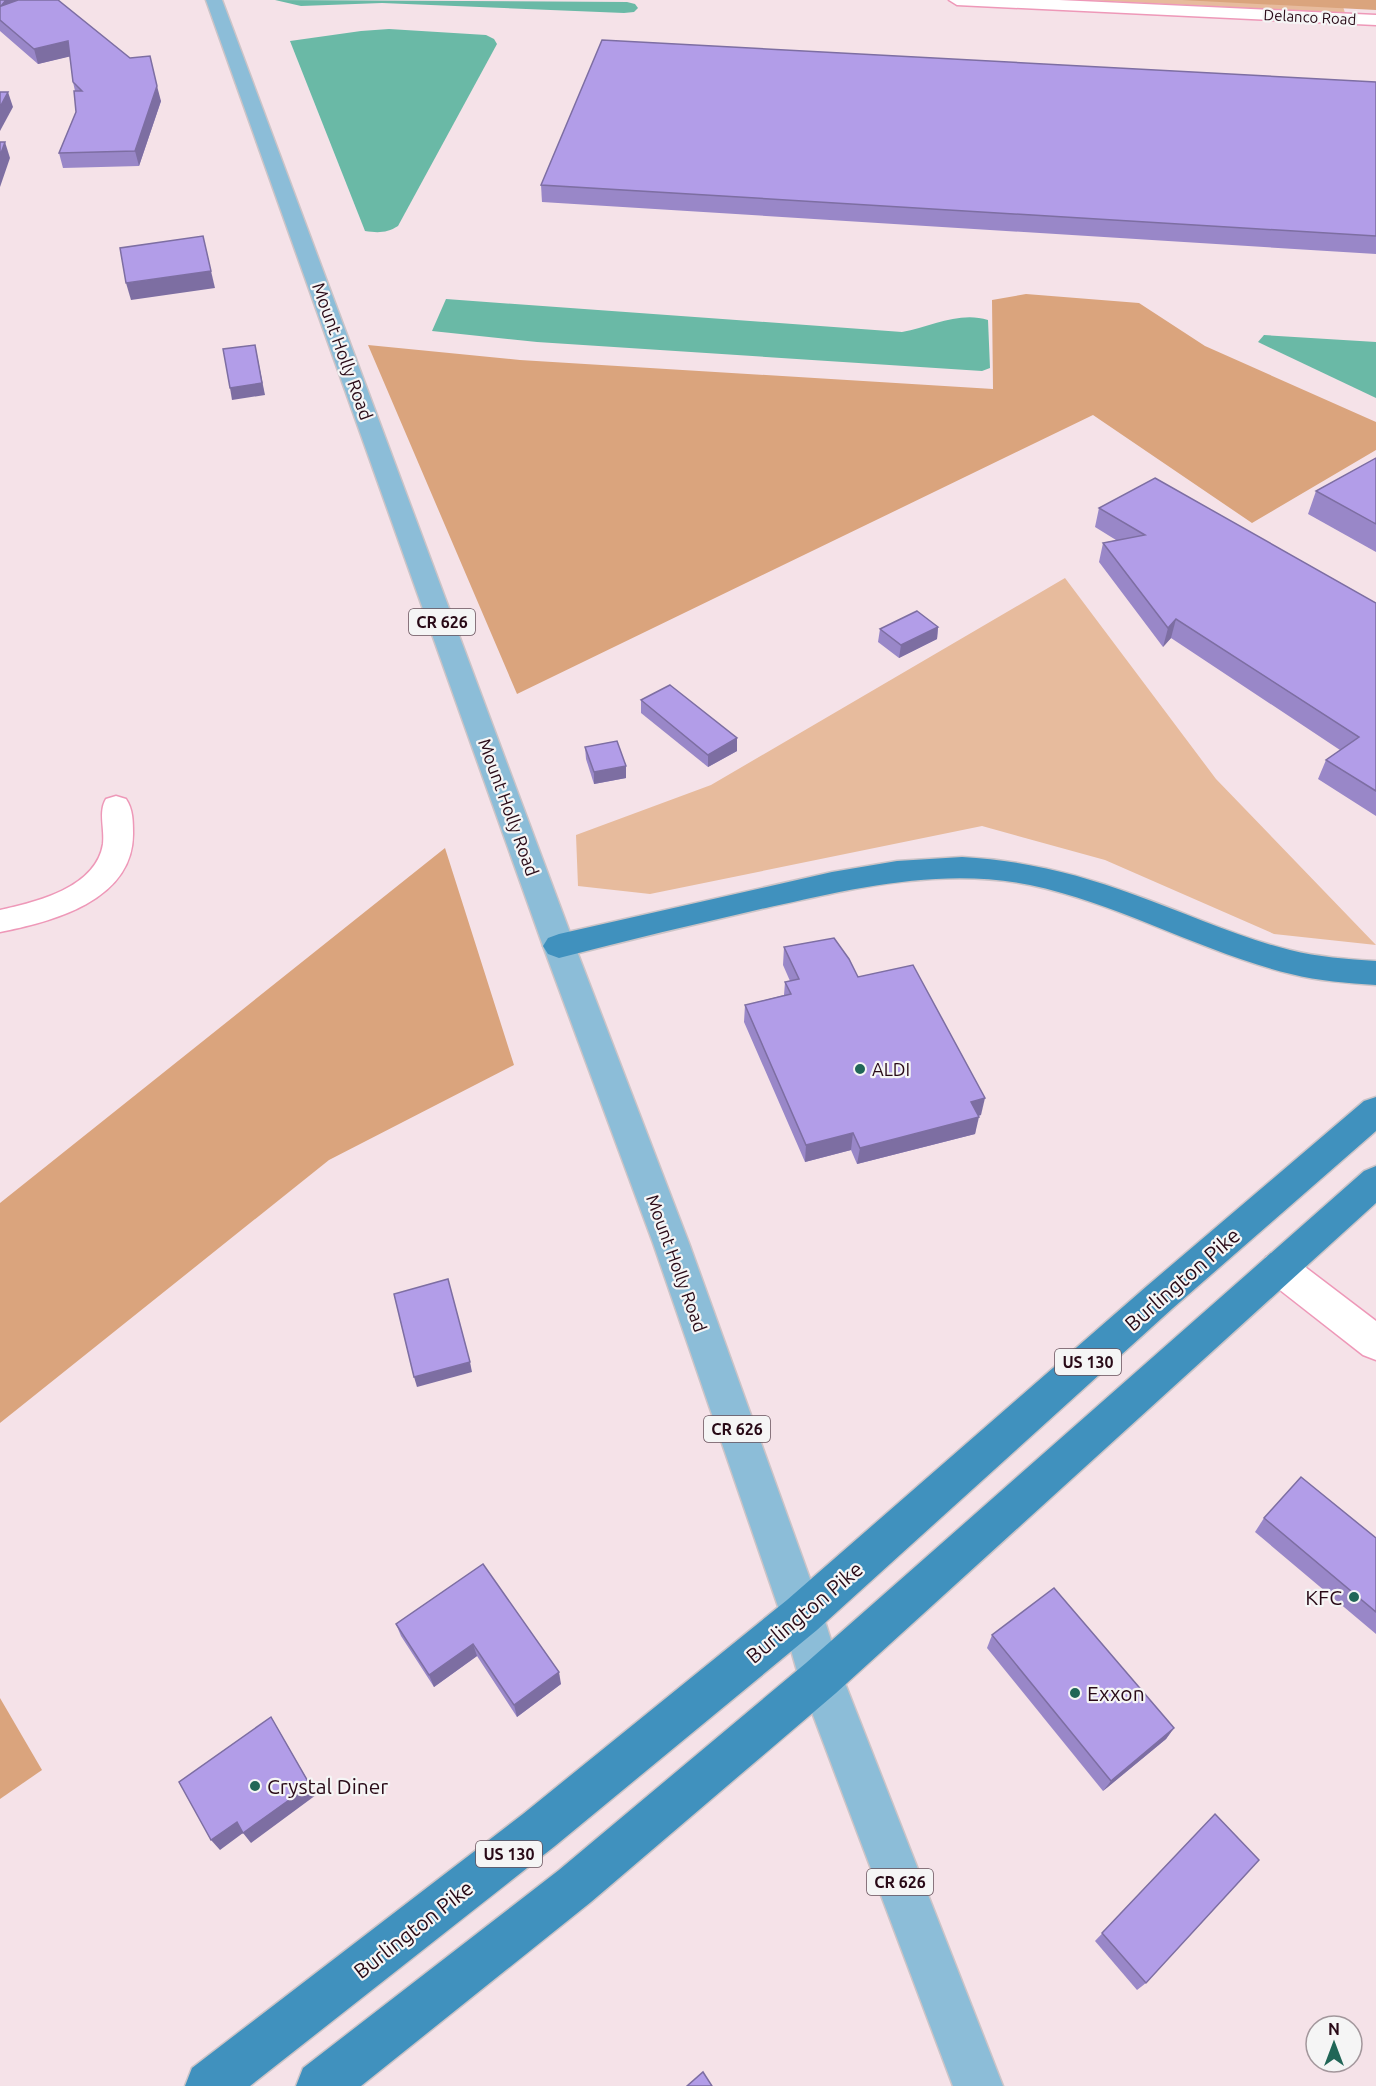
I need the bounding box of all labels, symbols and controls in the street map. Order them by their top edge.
street label: Delanco Road [1263,6,1357,28]
street label: Mount Holly Road [309,280,377,422]
road number: CR 626 [409,609,475,635]
street label: Mount Holly Road [475,736,543,878]
place label: ALDI [872,1059,910,1079]
marker: ALDI [853,1062,867,1076]
street label: Mount Holly Road [643,1192,711,1334]
street label: Burlington Pike [1119,1222,1245,1336]
road number: US 130 [1055,1349,1121,1375]
road number: CR 626 [704,1416,770,1442]
street label: Burlington Pike [741,1556,867,1668]
place label: KFC [1305,1585,1342,1609]
marker: KFC [1347,1590,1361,1604]
place label: Exxon [1087,1681,1145,1705]
marker: Exxon [1068,1686,1082,1700]
place label: Crystal Diner [267,1774,388,1798]
marker: Crystal Diner [248,1779,262,1793]
road number: US 130 [476,1841,542,1867]
road number: CR 626 [867,1869,933,1895]
street label: Burlington Pike [349,1875,477,1983]
north arrow [1304,2014,1364,2074]
text: N [1328,2020,1340,2038]

